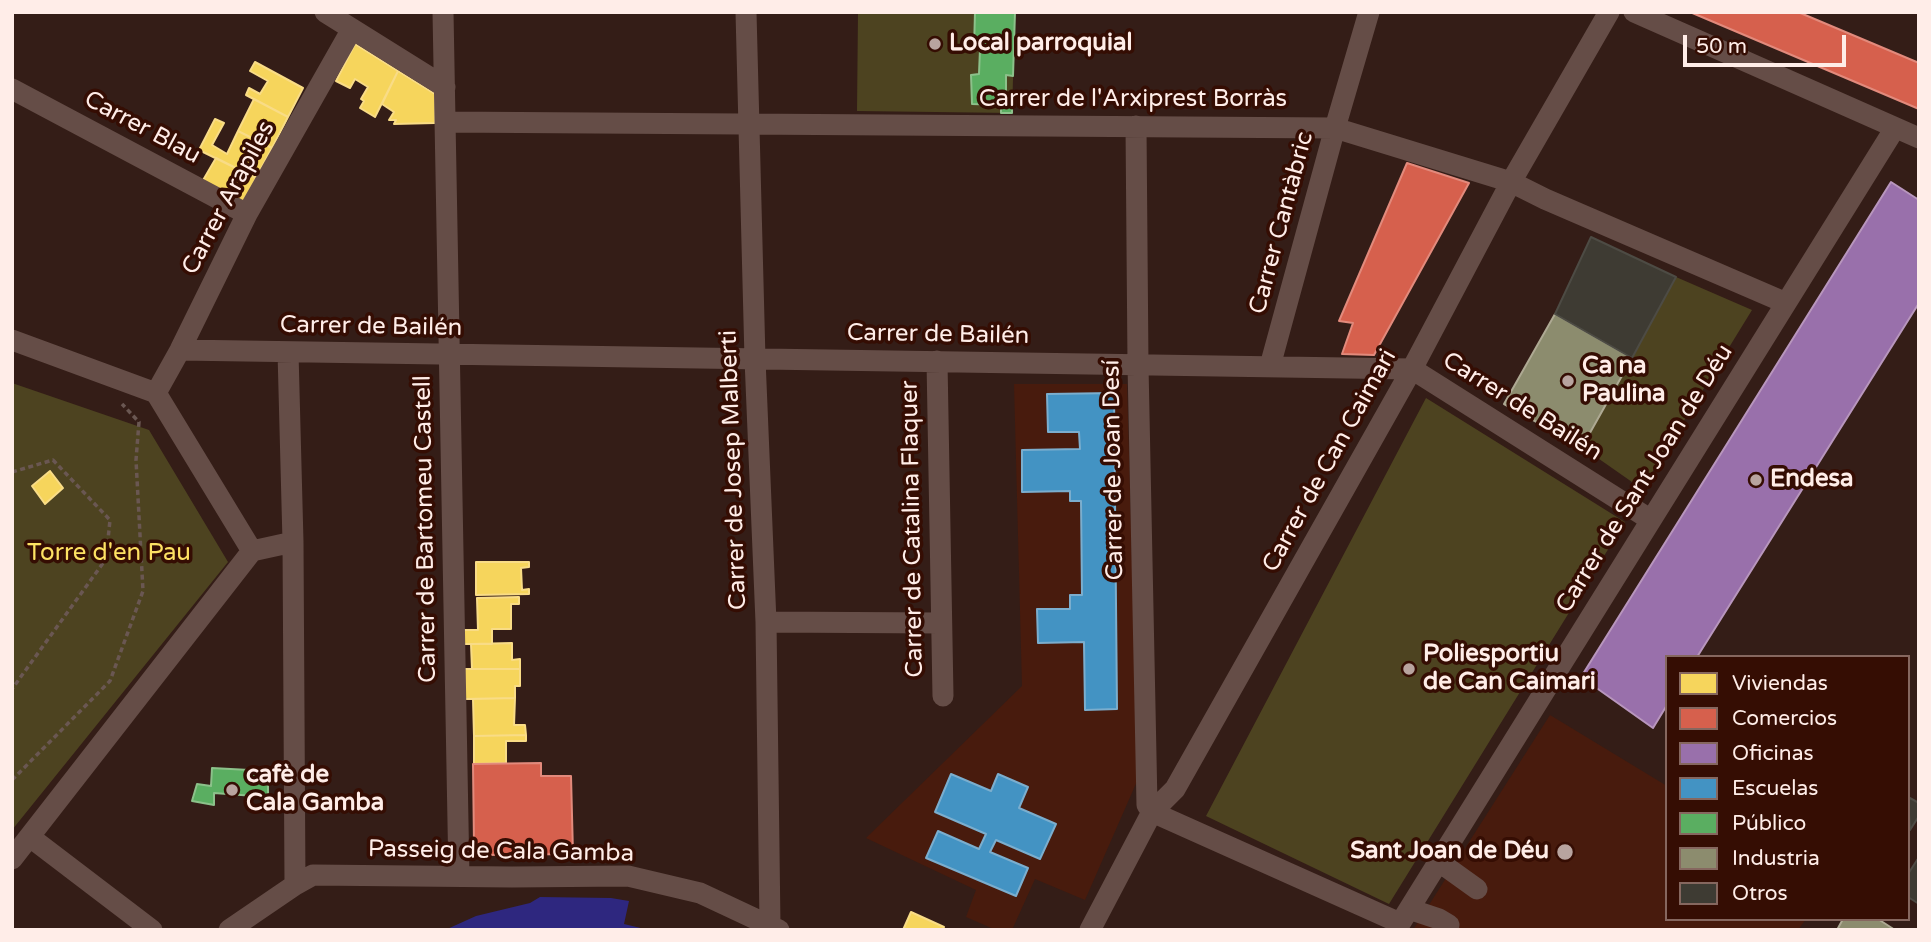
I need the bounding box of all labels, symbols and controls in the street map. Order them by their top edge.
scale bar [1686,21,1849,65]
place label: Local parroquial [949,30,1132,58]
text: 50 m [1696,34,1747,59]
marker: Local parroquial [927,36,943,52]
street label: Carrer Blau [79,85,205,171]
street label: Carrer de l'Arxiprest Borràs [979,86,1287,114]
street label: Carrer Arapiles [176,116,282,280]
street label: Carrer Cantàbric [1244,129,1320,317]
street label: Carrer de Bailén [280,311,462,343]
street label: Carrer de Bailén [847,319,1029,351]
street label: Carrer de Josep Malberti [715,330,753,610]
street label: Carrer de Sant Joan de Déu [1550,339,1740,619]
street label: Carrer de Can Caimari [1257,345,1403,577]
street label: Carrer de Bailén [1437,346,1607,468]
place label: Ca na Paulina [1582,353,1666,409]
street label: Carrer de Joan Desí [1098,359,1130,581]
marker: Ca na Paulina [1560,373,1576,389]
street label: Carrer de Bartomeu Castell [409,375,443,683]
street label: Carrer de Catalina Flaquer [896,380,930,678]
place label: Endesa [1770,466,1853,494]
marker: Endesa [1748,472,1764,488]
park label: Torre d'en Pau [27,540,191,568]
place label: Poliesportiu de Can Caimari [1423,641,1596,697]
legend [1665,655,1910,921]
marker: Poliesportiu de Can Caimari [1401,661,1417,677]
text: Viviendas [1732,671,1828,696]
text: Comercios [1732,706,1837,731]
text: Oficinas [1732,741,1814,766]
place label: cafè de Cala Gamba [246,762,384,818]
text: Escuelas [1732,776,1818,801]
marker: cafè de Cala Gamba [224,782,240,798]
text: Público [1732,811,1806,836]
street label: Passeig de Cala Gamba [368,835,634,869]
place label: Sant Joan de Déu [1350,838,1549,866]
marker: Sant Joan de Déu [1555,842,1575,862]
text: Industria [1732,846,1820,871]
text: Otros [1732,881,1788,906]

